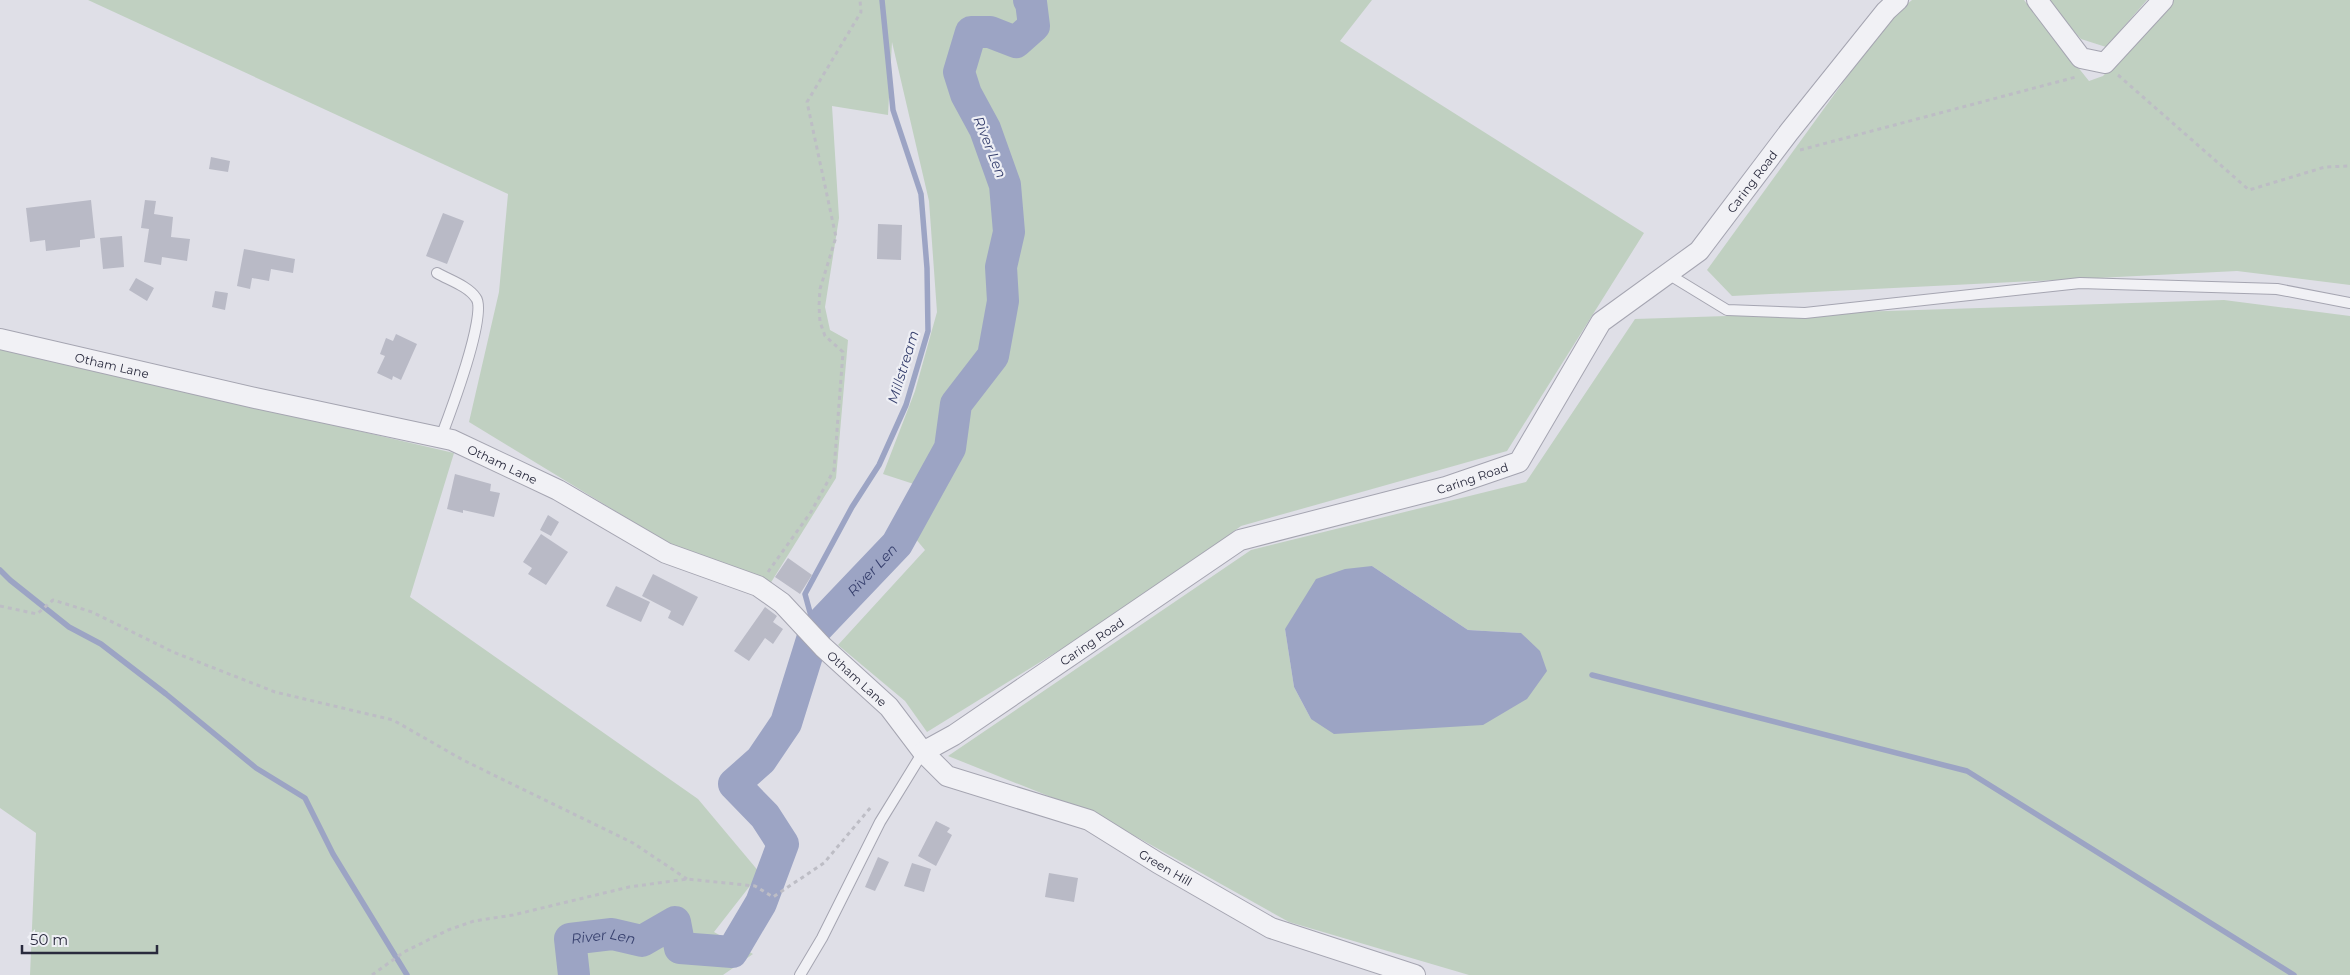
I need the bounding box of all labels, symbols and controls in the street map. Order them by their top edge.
water label: River Len [969,113,1011,181]
street label: Caring Road [1723,147,1780,216]
water label: Millstream [883,328,923,406]
street label: Otham Lane [73,349,151,381]
street label: Otham Lane [465,441,540,487]
street label: Caring Road [1435,459,1510,497]
water label: River Len [843,540,901,600]
street label: Caring Road [1057,614,1127,668]
street label: Otham Lane [824,647,890,709]
street label: Green Hill [1136,846,1195,889]
scale bar [22,922,158,954]
water label: River Len [570,925,637,948]
text: 50 m [30,930,68,949]

